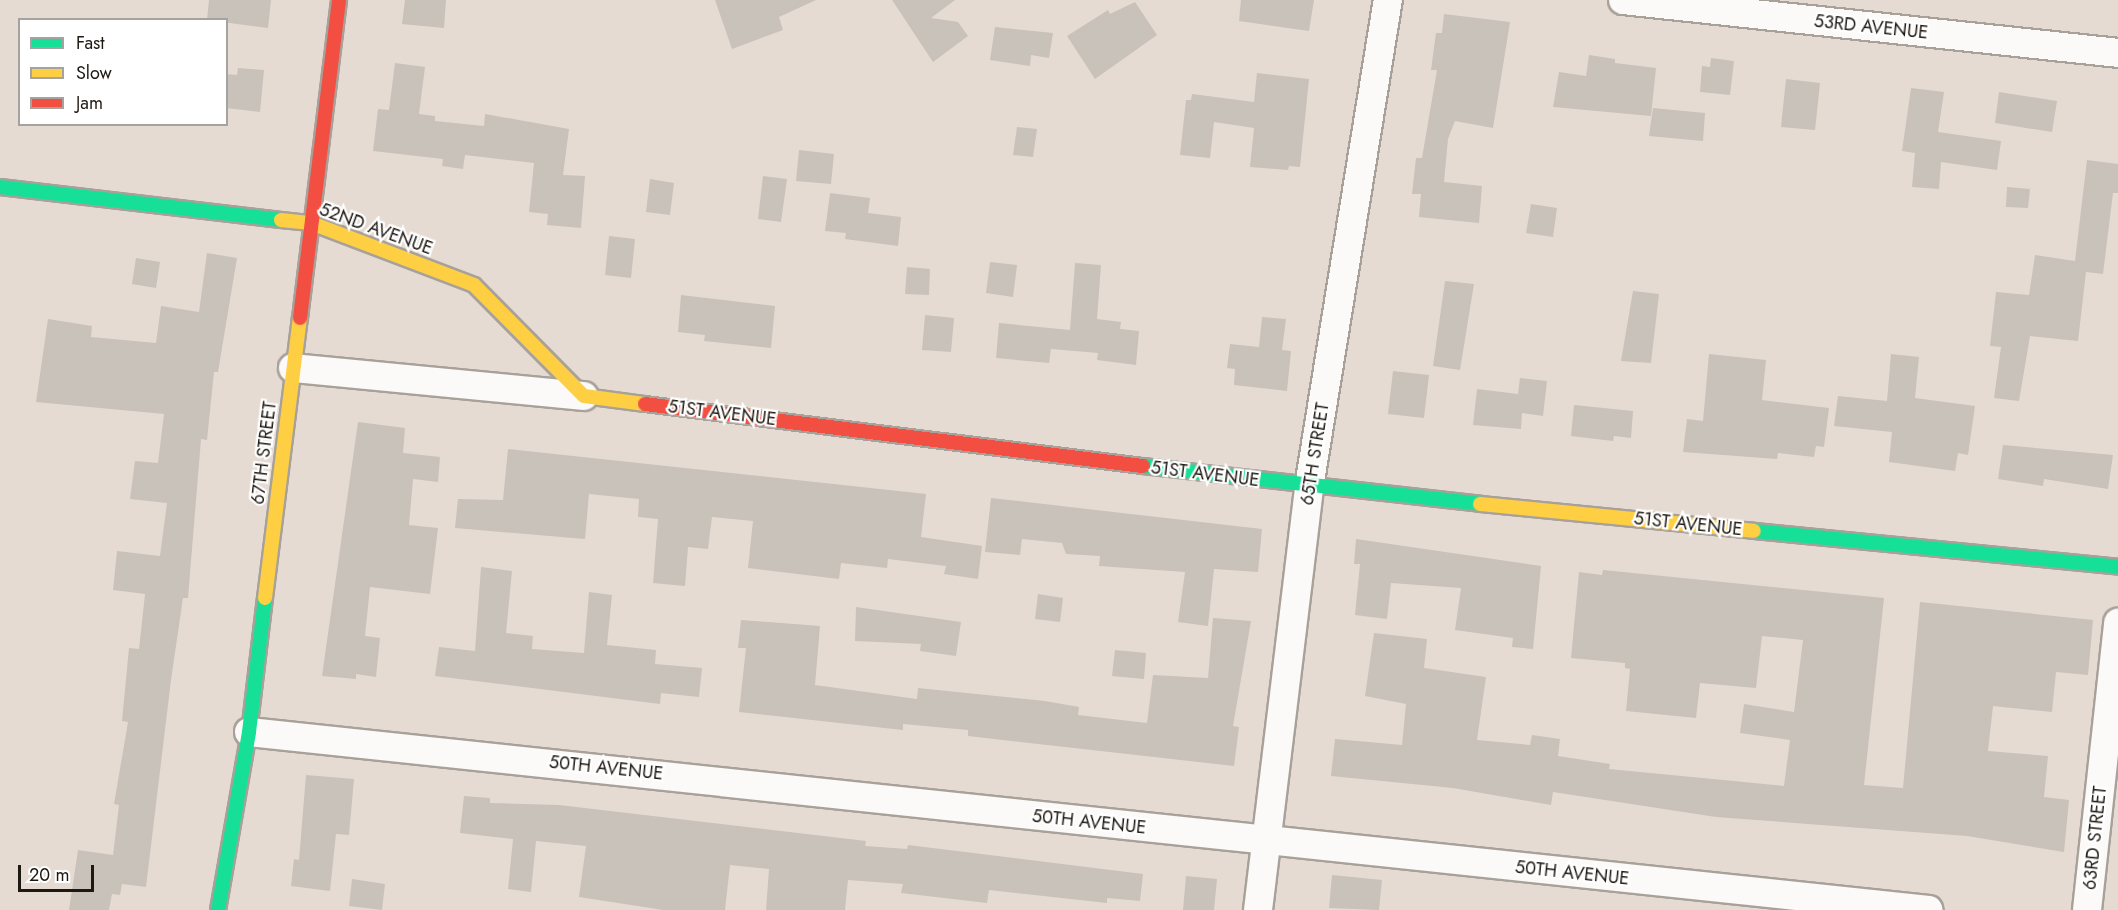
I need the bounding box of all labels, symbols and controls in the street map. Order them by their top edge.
street label: 53RD AVENUE [1813,10,1929,44]
legend [18,18,228,126]
text: Fast [76,30,105,56]
text: Slow [76,60,112,86]
text: Jam [76,90,103,116]
street label: 52ND AVENUE [316,199,436,259]
street label: 51ST AVENUE [667,396,777,430]
street label: 67TH STREET [247,400,281,506]
street label: 65TH STREET [1296,401,1334,507]
street label: 51ST AVENUE [1150,457,1260,491]
street label: 51ST AVENUE [1633,508,1743,540]
street label: 50TH AVENUE [548,751,664,785]
street label: 63RD STREET [2079,785,2111,891]
street label: 50TH AVENUE [1031,805,1147,839]
scale bar [21,853,98,891]
street label: 50TH AVENUE [1514,856,1630,890]
text: 20 m [29,862,69,888]

